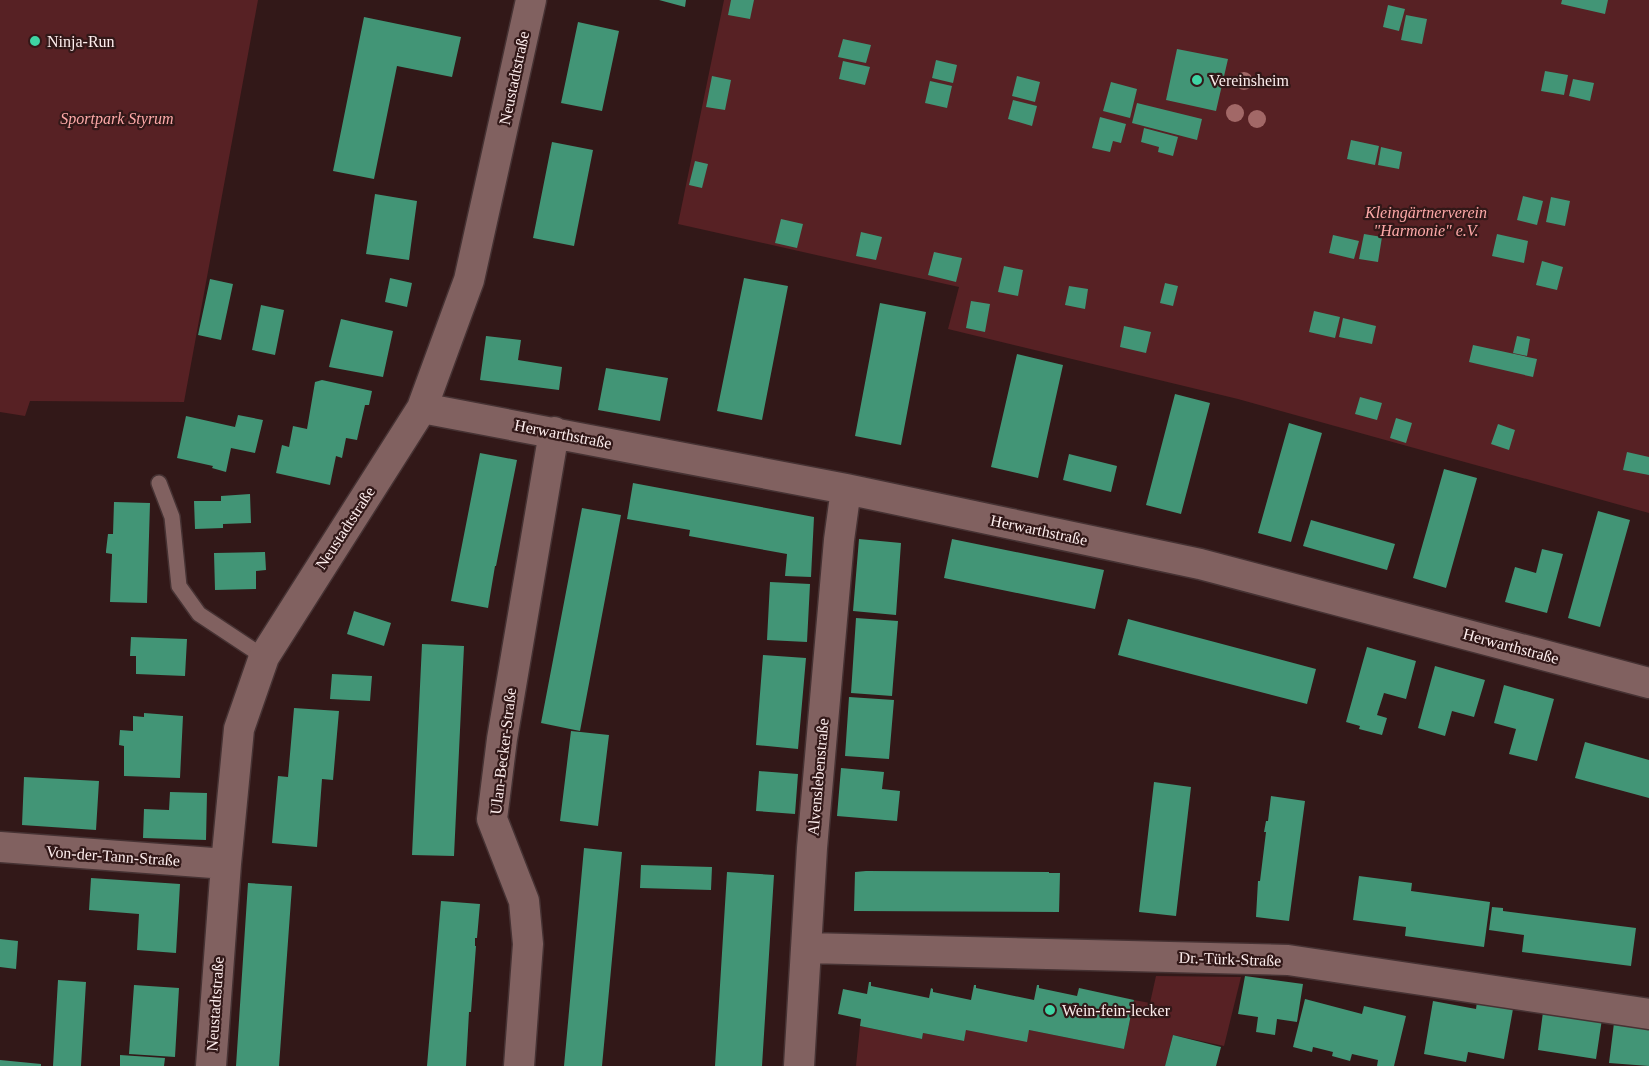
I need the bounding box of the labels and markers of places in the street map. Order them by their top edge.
place label: Ninja-Run [47,33,115,51]
marker: Ninja-Run [28,34,42,48]
place label: Vereinsheim [1209,72,1290,89]
marker: Vereinsheim [1190,73,1204,87]
place label: Wein-fein-lecker [1062,1002,1171,1019]
marker: Wein-fein-lecker [1043,1003,1057,1017]

